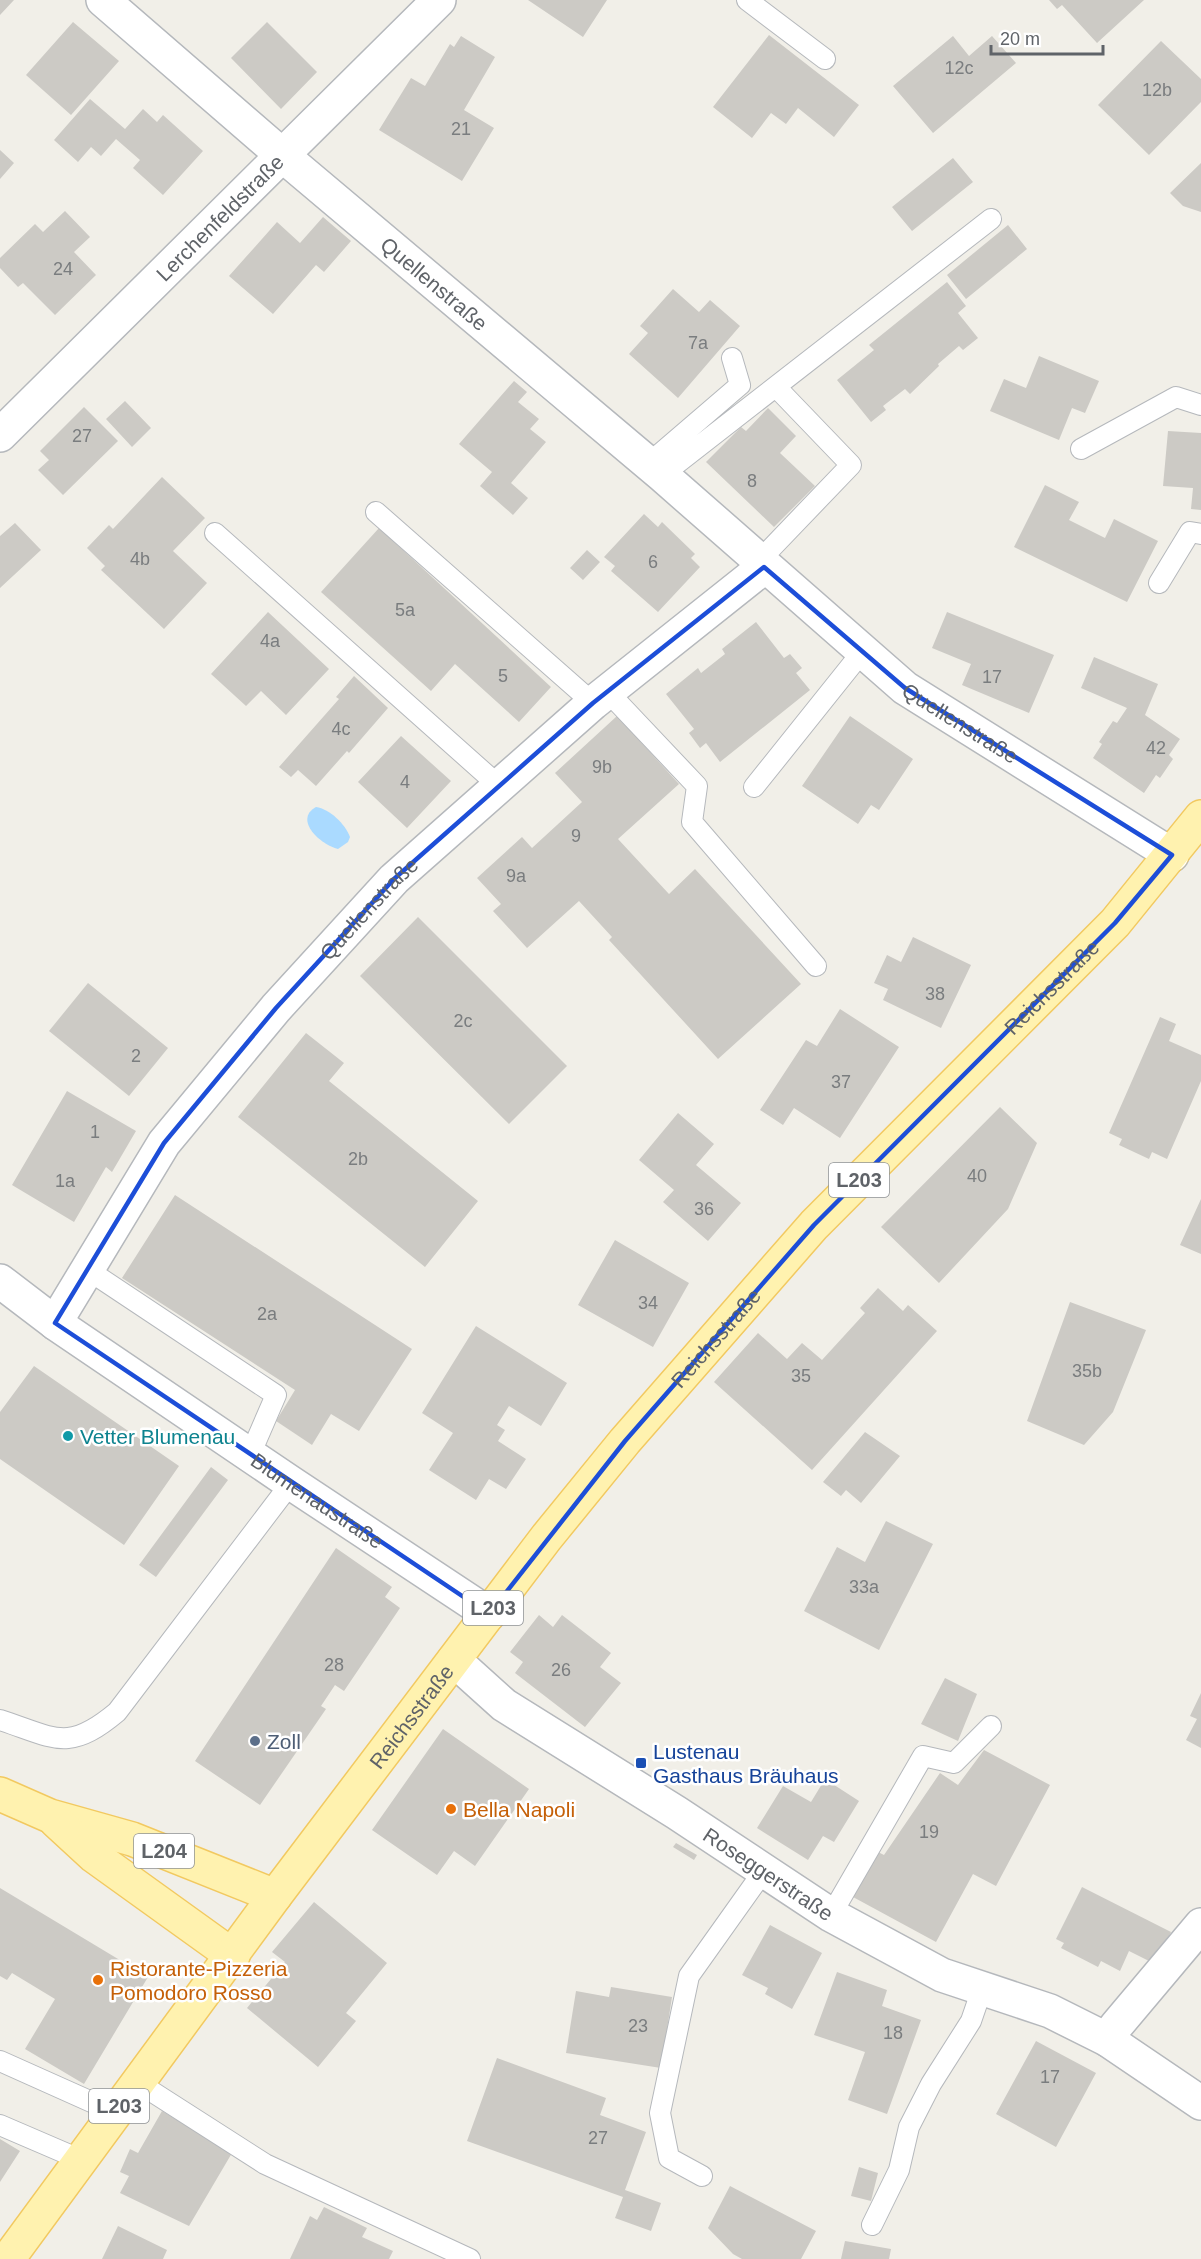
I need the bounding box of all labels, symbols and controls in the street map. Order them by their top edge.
scale bar [991,18,1104,56]
text: 20 m [1000,29,1040,49]
house number: 12c [944,58,974,78]
house number: 12b [1142,80,1172,100]
house number: 21 [451,119,471,139]
street label: Lerchenfeldstraße [151,150,288,285]
street label: Quellenstraße [376,232,492,335]
house number: 24 [53,259,73,279]
house number: 7a [688,333,709,353]
house number: 27 [72,426,92,446]
house number: 8 [747,471,757,491]
house number: 4b [130,549,150,569]
house number: 6 [648,552,658,572]
house number: 5a [395,600,416,620]
house number: 4a [260,631,281,651]
house number: 5 [498,666,508,686]
house number: 17 [982,667,1002,687]
street label: Quellenstraße [898,678,1022,767]
house number: 4c [331,719,351,739]
house number: 42 [1146,738,1166,758]
house number: 9b [592,757,612,777]
house number: 4 [400,772,410,792]
house number: 9 [571,826,581,846]
street label: Quellenstraße [315,852,422,964]
house number: 9a [506,866,527,886]
street label: Reichsstraße [1000,935,1103,1039]
house number: 38 [925,984,945,1004]
house number: 2c [453,1011,473,1031]
house number: 2 [131,1046,141,1066]
house number: 37 [831,1072,851,1092]
house number: 1 [90,1122,100,1142]
house number: 2b [348,1149,368,1169]
road number: L203 [829,1163,889,1197]
house number: 40 [967,1166,987,1186]
house number: 1a [55,1171,76,1191]
house number: 36 [694,1199,714,1219]
street label: Reichsstraße [666,1284,765,1392]
house number: 34 [638,1293,658,1313]
house number: 2a [257,1304,278,1324]
house number: 35b [1072,1361,1102,1381]
house number: 35 [791,1366,811,1386]
place label: Vetter Blumenau [80,1425,235,1448]
marker: Vetter Blumenau [61,1429,75,1443]
street label: Blumenaustraße [247,1448,388,1553]
house number: 33a [849,1577,880,1597]
road number: L203 [463,1591,523,1625]
house number: 28 [324,1655,344,1675]
street label: Reichsstraße [365,1660,458,1773]
house number: 26 [551,1660,571,1680]
place label: Zoll [267,1730,301,1753]
marker: Zoll [248,1734,262,1748]
place label: Lustenau Gasthaus Bräuhaus [653,1740,839,1787]
marker: Lustenau Gasthaus Bräuhaus [634,1756,648,1770]
place label: Bella Napoli [463,1798,575,1821]
marker: Bella Napoli [444,1802,458,1816]
street label: Roseggerstraße [699,1822,838,1925]
house number: 19 [919,1822,939,1842]
road number: L204 [134,1834,194,1868]
place label: Ristorante-Pizzeria Pomodoro Rosso [110,1957,288,2004]
marker: Ristorante-Pizzeria Pomodoro Rosso [91,1973,105,1987]
house number: 23 [628,2016,648,2036]
house number: 18 [883,2023,903,2043]
house number: 17 [1040,2067,1060,2087]
road number: L203 [89,2089,149,2123]
house number: 27 [588,2128,608,2148]

